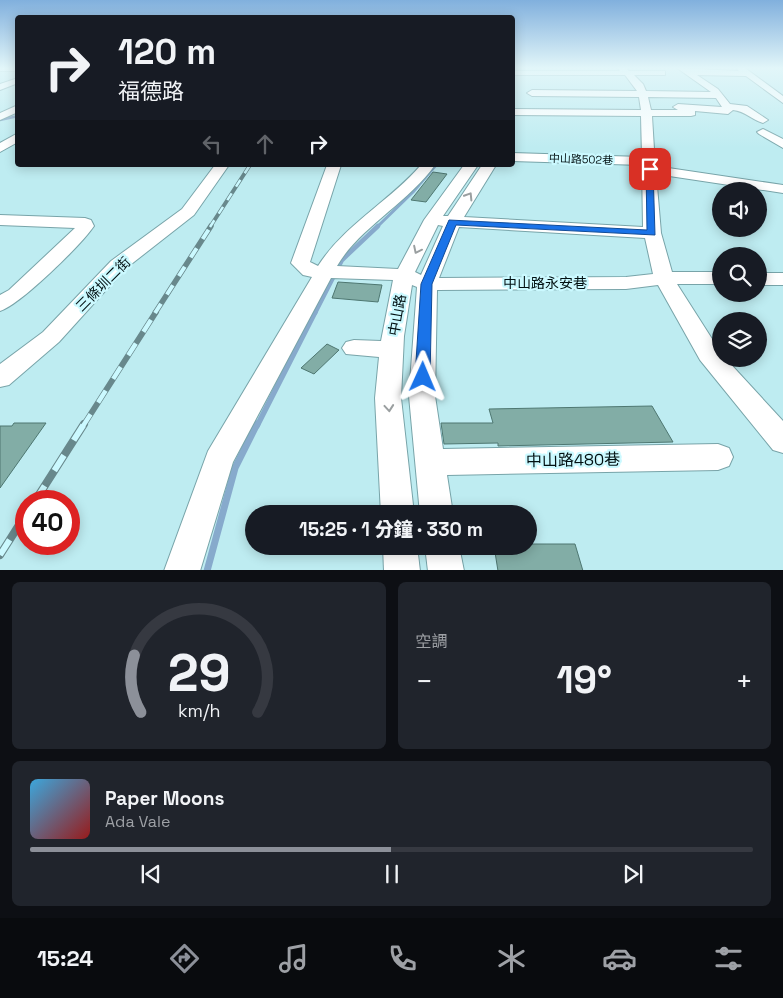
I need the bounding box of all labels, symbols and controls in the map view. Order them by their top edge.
text: 120 m [118,30,216,74]
icon: right [35,35,100,100]
text: 福德路 [118,77,184,105]
icon: left [198,130,226,158]
icon: ahead [251,130,279,158]
icon: right [304,130,332,158]
pin [629,148,671,190]
street label: 中山路502巷 [549,151,613,167]
icon: arrive [636,155,664,183]
map controls [712,182,767,367]
button: sound [712,182,767,237]
one-way arrow [463,192,472,202]
one-way arrow [413,245,423,254]
button: search [712,247,767,302]
street label: 三條圳二街 [72,253,134,315]
street label: 中山路永安巷 [503,274,587,292]
street label: 中山路 [384,293,410,337]
button: layers [712,312,767,367]
position arrow [396,350,448,402]
one-way arrow [383,405,394,413]
street label: 中山路480巷 [526,449,620,471]
speed limit sign: 40 [15,490,80,555]
text: 15:25 · 1 分鐘 · 330 m [299,517,483,542]
text: 空調 [416,631,448,652]
text: 29 [167,640,230,706]
text: 19° [556,656,612,704]
text: − [416,663,433,699]
text: + [736,663,753,699]
text: km/h [177,699,220,722]
text: Paper Moons [105,786,224,811]
text: Ada Vale [105,811,170,832]
icon: previous [137,860,165,888]
icon: pause [378,860,406,888]
icon: next [619,860,647,888]
icon: directions [167,941,202,976]
icon: music [276,941,311,976]
icon: phone [385,941,420,976]
icon: climate [494,941,529,976]
icon: car [602,941,637,976]
icon: filters [711,941,746,976]
text: 15:24 [37,944,93,972]

